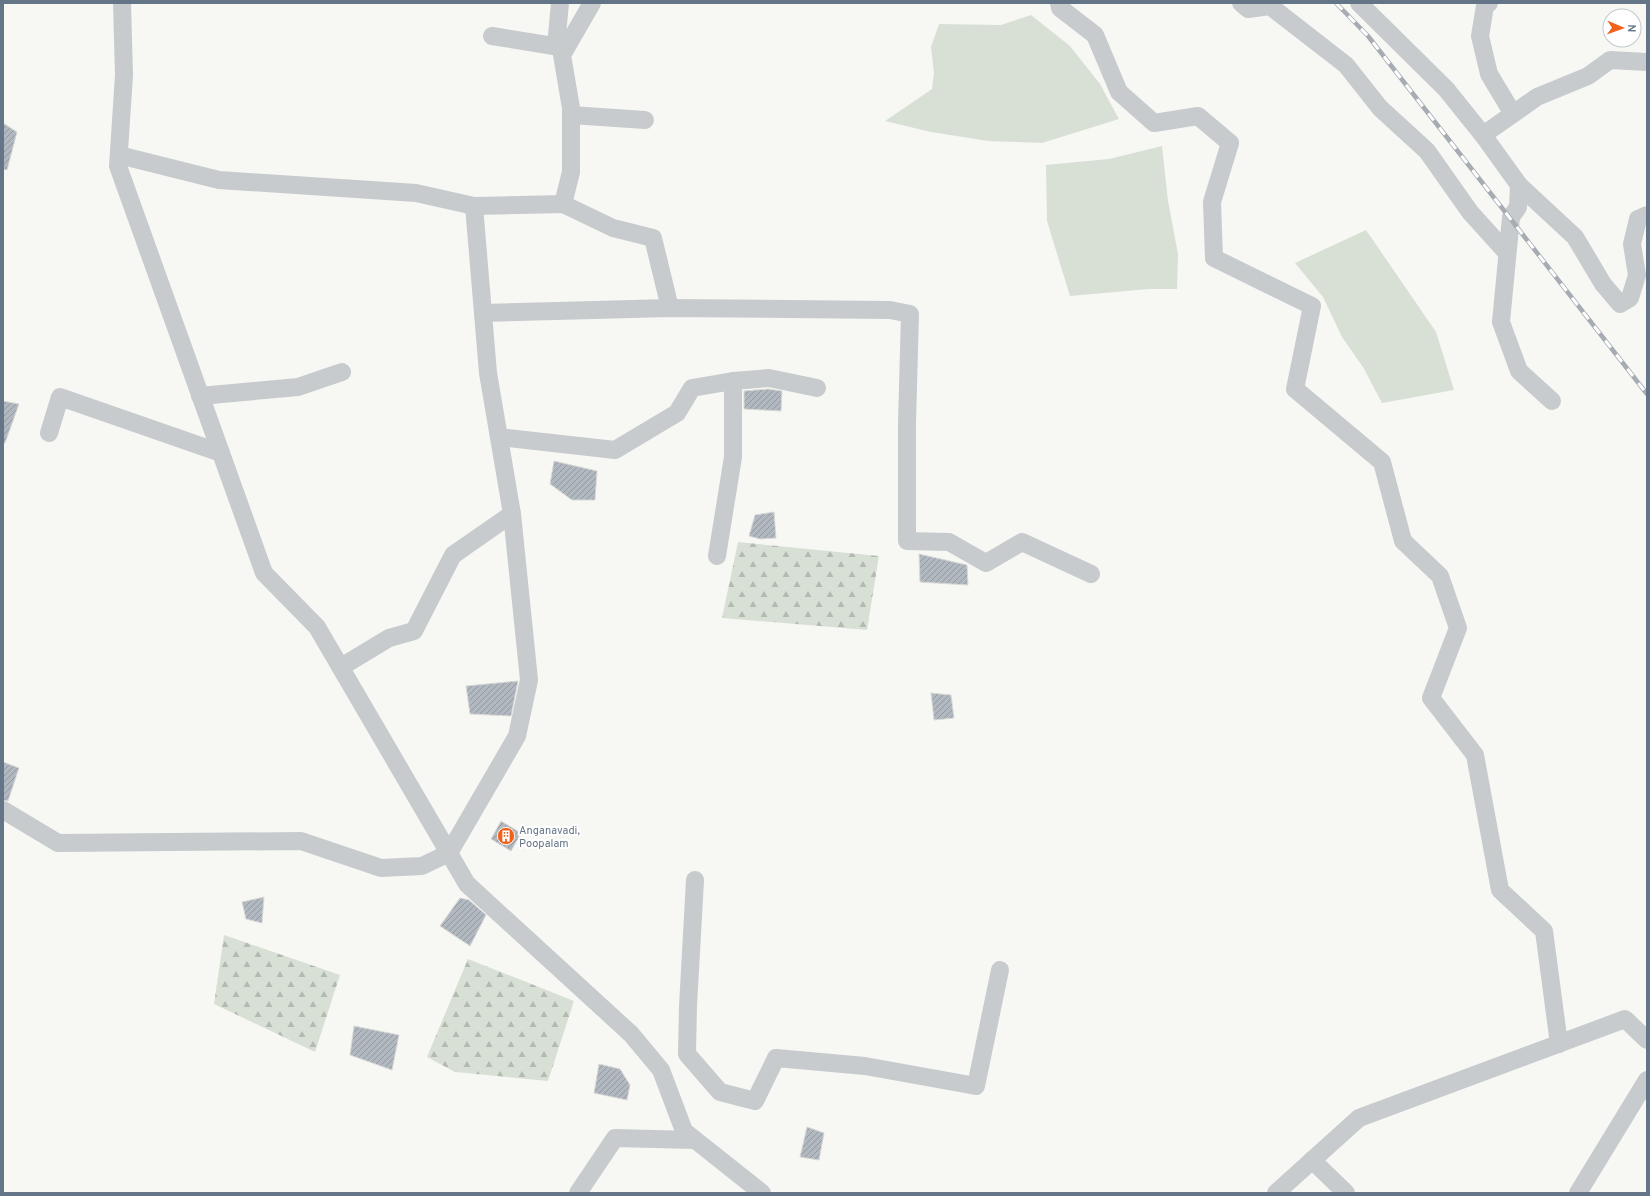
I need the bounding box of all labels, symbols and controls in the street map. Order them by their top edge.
north arrow [1602,8,1642,48]
text: N [1624,24,1638,33]
place label: Anganavadi, Poopalam [519,824,580,851]
building icon: Anganavadi, Poopalam [496,826,516,846]

